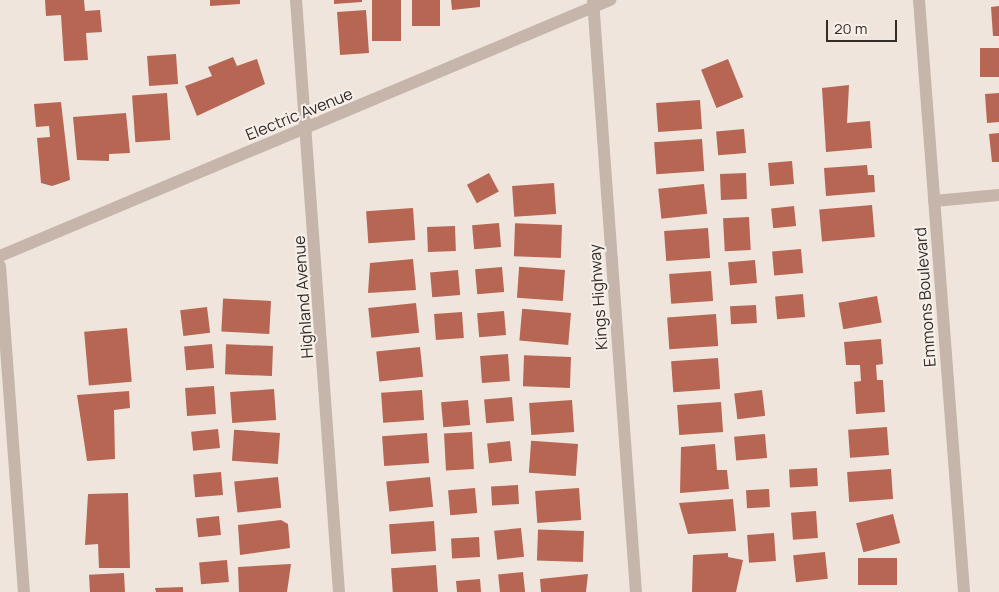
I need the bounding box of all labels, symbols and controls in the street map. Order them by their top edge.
scale bar [829,10,900,42]
text: 20 m [834,18,867,39]
street label: Electric Avenue [243,84,355,144]
street label: Emmons Boulevard [911,227,939,367]
street label: Highland Avenue [289,235,317,359]
street label: Kings Highway [585,243,611,351]

